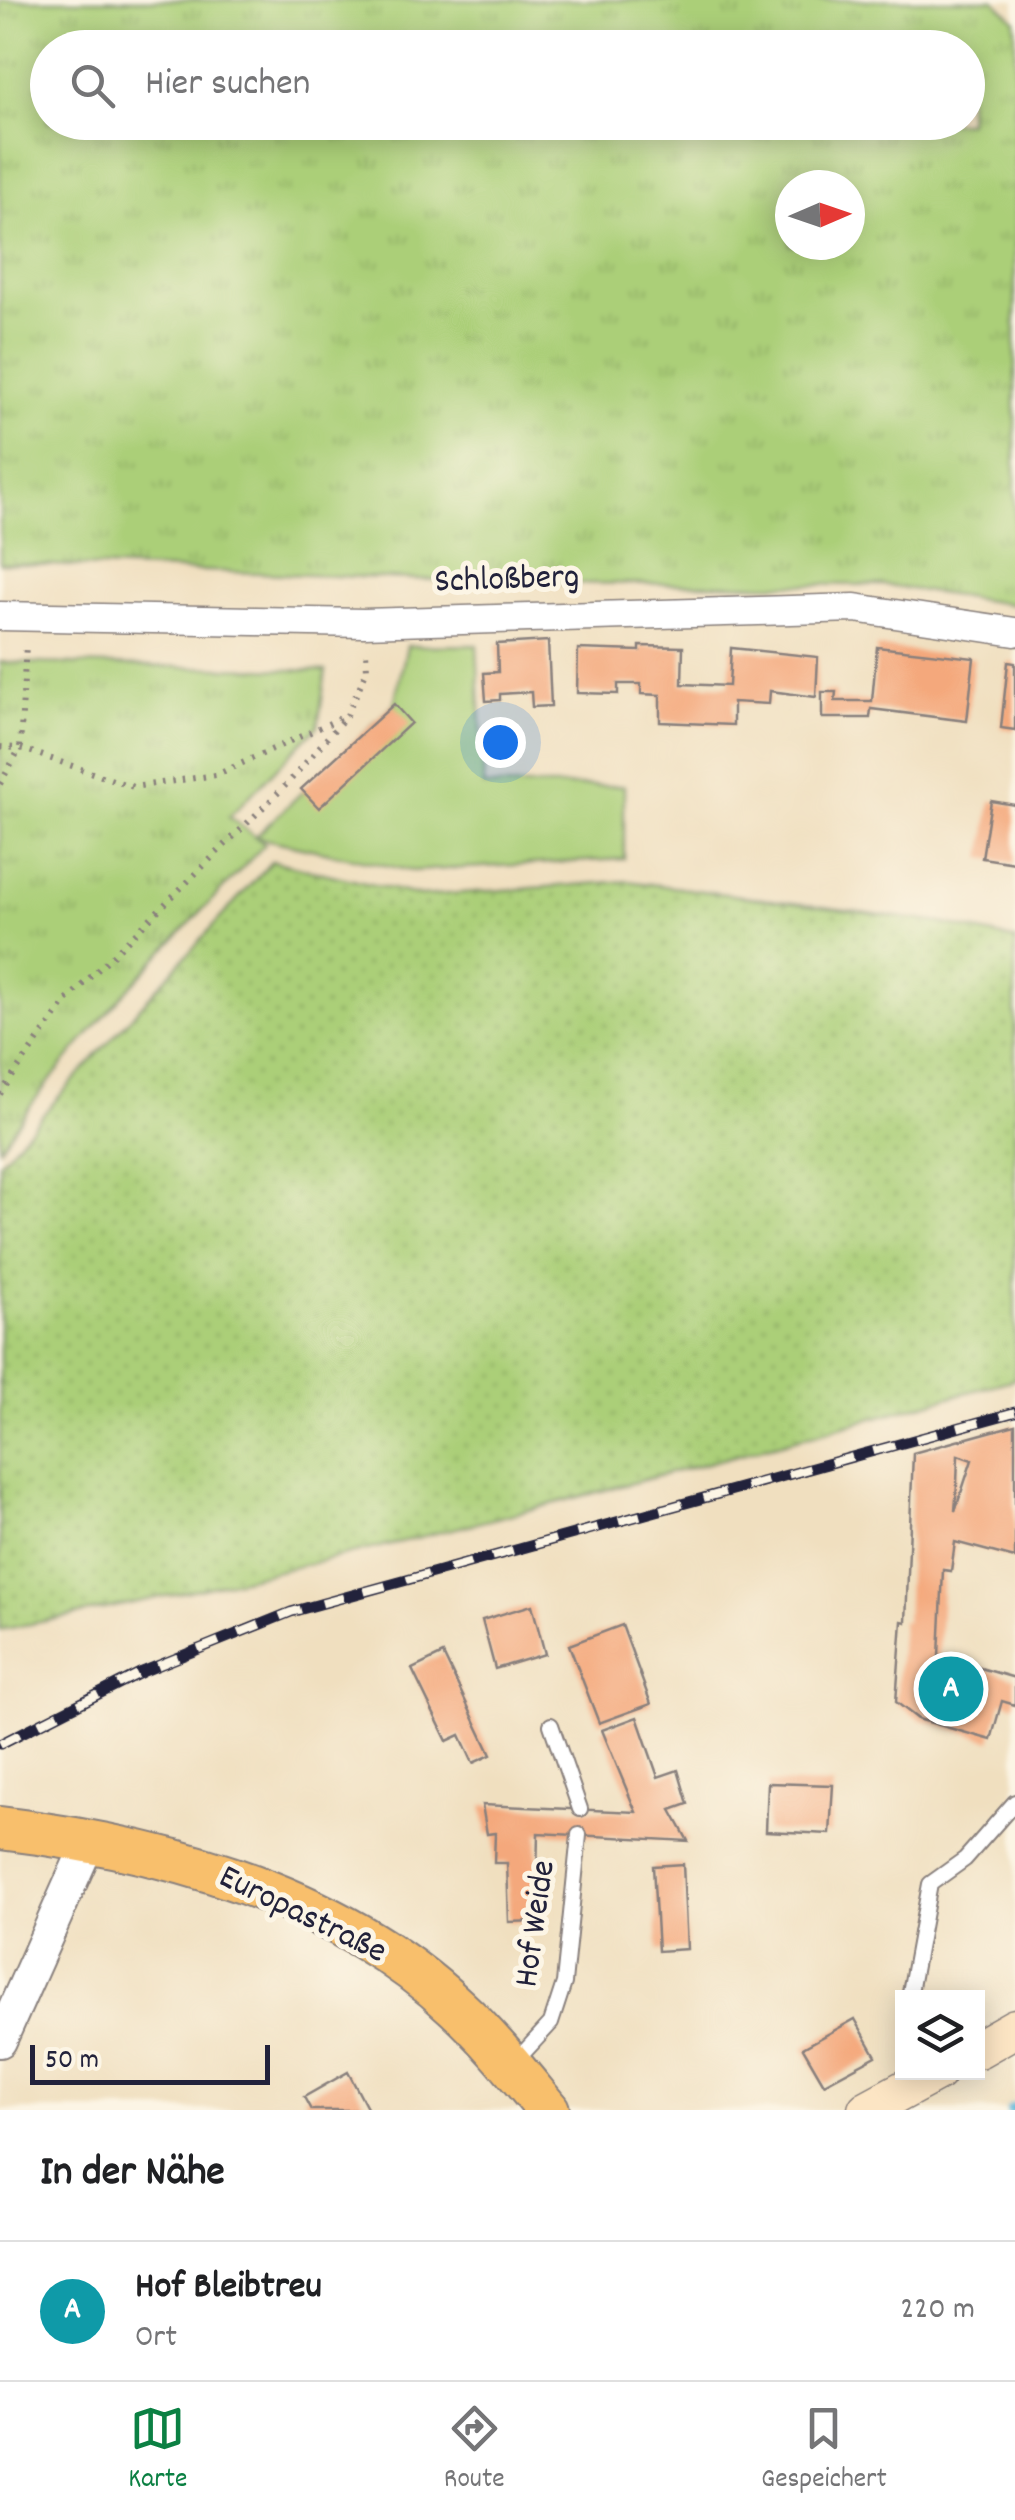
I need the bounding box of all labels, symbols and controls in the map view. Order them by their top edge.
search box [30,30,985,140]
icon: search [65,58,120,113]
text: Hier suchen [145,58,310,113]
north arrow [775,170,865,260]
street label: Schloßberg [434,553,580,609]
your location [475,717,526,768]
pin: A [918,1652,984,1726]
street label: Europastraße [210,1854,394,1978]
street label: Hof Weide [503,1857,571,1991]
map controls [895,1990,985,2080]
button: layers [895,1990,985,2080]
scale bar [30,2040,270,2084]
text: 50 m [45,2042,99,2082]
text: In der Nähe [40,2145,225,2205]
text: Hof Bleibtreu [135,2261,322,2316]
text: A [64,2288,81,2334]
text: 220 m [900,2288,975,2334]
text: Ort [135,2316,177,2362]
tab: Karte [128,2401,187,2501]
tab: Route [444,2401,505,2501]
tab: Gespeichert [761,2401,887,2501]

